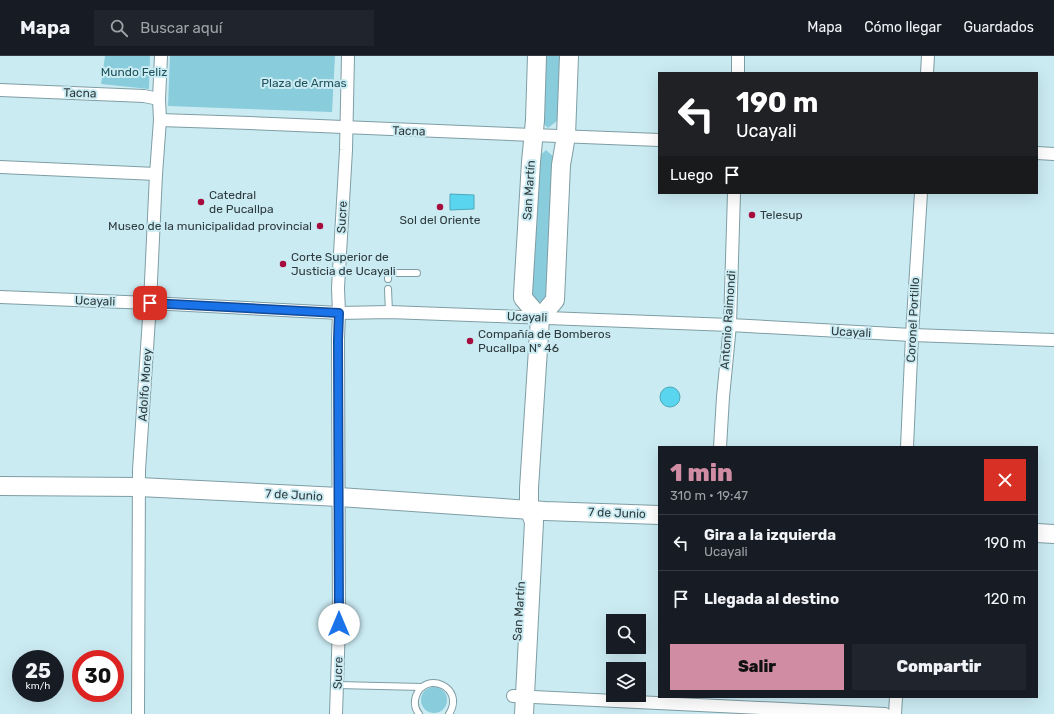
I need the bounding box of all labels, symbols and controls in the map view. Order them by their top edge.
search box [94,10,374,46]
text: Mapa [20,16,70,39]
icon: search [108,17,130,39]
text: Buscar aquí [140,19,222,37]
text: Mapa [807,19,842,36]
text: Cómo llegar [864,19,942,36]
text: Guardados [964,19,1034,36]
park label: Mundo Feliz [101,65,167,79]
park label: Plaza de Armas [261,76,347,90]
street label: Tacna [63,85,97,101]
text: 190 m [736,86,819,119]
icon: left [670,88,722,140]
text: Ucayali [736,120,797,142]
street label: Tacna [392,123,426,139]
street label: San Martín [520,160,538,220]
icon: arrive [721,164,743,186]
text: Luego [670,166,713,184]
place label: Catedral de Pucallpa [209,188,274,216]
marker: Catedral de Pucallpa [196,197,206,207]
street label: Sucre [334,200,350,234]
marker: Sol del Oriente [435,202,445,212]
place label: Telesup [760,208,803,222]
marker: Telesup [747,210,757,220]
place label: Sol del Oriente [400,213,481,227]
place label: Museo de la municipalidad provincial [108,219,312,233]
marker: Museo de la municipalidad provincial [315,221,325,231]
place label: Corte Superior de Justicia de Ucayali [291,250,396,278]
marker: Corte Superior de Justicia de Ucayali [278,259,288,269]
street label: Antonio Raimondi [718,270,738,370]
street label: Coronel Portillo [904,277,922,363]
pin [133,286,167,320]
icon: arrive [139,292,161,314]
street label: Ucayali [75,293,116,309]
street label: Ucayali [507,309,548,325]
street label: Ucayali [830,324,872,340]
place label: Compañía de Bomberos Pucallpa Nº 46 [478,327,611,355]
marker: Compañía de Bomberos Pucallpa Nº 46 [465,336,475,346]
street label: Adolfo Morey [135,348,155,422]
text: 1 min [670,459,733,487]
button: close [984,459,1026,501]
street label: 7 de Junio [265,486,323,504]
text: 310 m · 19:47 [670,488,748,503]
street label: 7 de Junio [588,505,646,521]
text: Gira a la izquierda [704,526,836,544]
icon: left [670,532,692,554]
text: 190 m [984,534,1026,552]
text: Ucayali [704,544,748,559]
street label: San Martín [510,581,528,641]
icon: arrive [670,588,692,610]
text: Llegada al destino [704,590,839,608]
text: 120 m [984,590,1026,608]
position arrow [318,603,360,645]
map controls [606,614,646,702]
button: search [606,614,646,654]
button: Salir [670,644,844,690]
button: Compartir [852,644,1026,690]
speed limit sign: 30 [72,650,124,702]
street label: Sucre [330,656,346,689]
text: 25 [25,659,51,683]
button: layers [606,662,646,702]
text: km/h [26,680,50,692]

